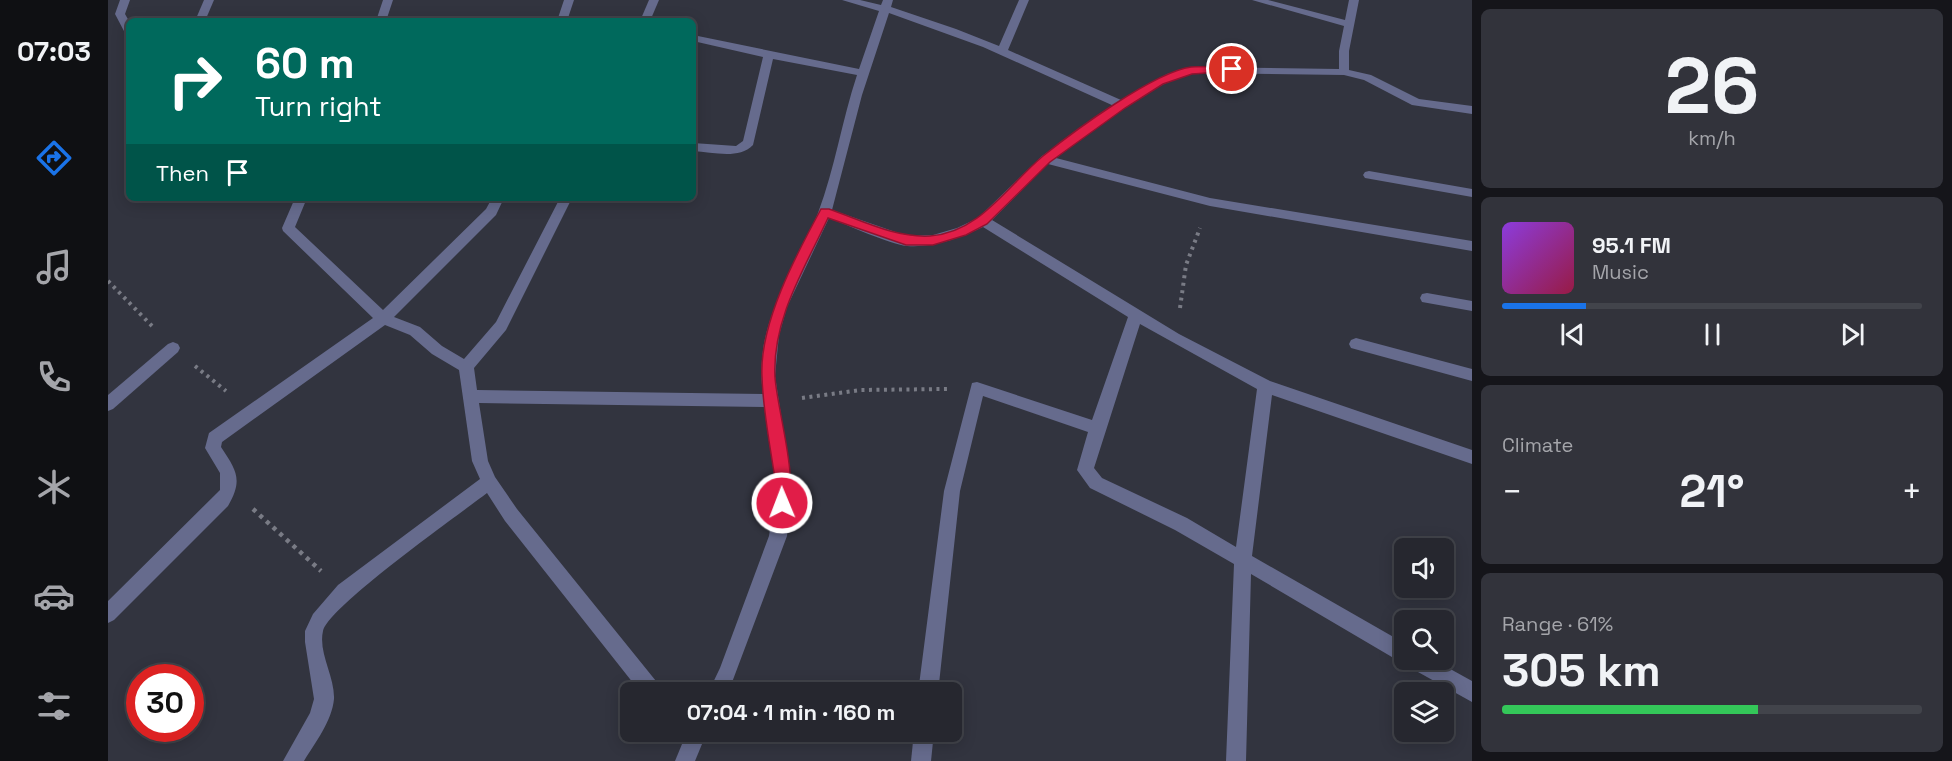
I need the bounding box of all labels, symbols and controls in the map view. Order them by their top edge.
text: 07:03 [17,34,91,69]
text: 26 [1665,36,1759,136]
text: 60 m [255,37,355,90]
icon: right [156,42,234,120]
pin [1206,43,1257,94]
icon: arrive [1215,52,1248,85]
text: Turn right [255,89,382,124]
text: km/h [1688,125,1736,151]
icon: directions [33,137,75,179]
icon: arrive [221,156,254,189]
text: Then [156,159,209,187]
text: 95.1 FM [1592,231,1671,259]
icon: music [33,246,75,288]
text: Music [1592,259,1649,285]
icon: previous [1556,318,1589,351]
icon: pause [1696,318,1729,351]
icon: next [1836,318,1869,351]
icon: phone [33,356,75,398]
text: Climate [1502,432,1573,458]
text: 21° [1680,463,1744,520]
icon: climate [33,466,75,508]
position arrow [750,471,814,535]
text: − [1502,471,1522,513]
text: + [1902,471,1922,513]
map controls [1394,538,1454,742]
button: sound [1394,538,1454,598]
icon: car [33,575,75,617]
button: search [1394,610,1454,670]
text: Range · 61% [1502,611,1613,637]
text: 305 km [1502,642,1661,699]
speed limit sign: 30 [126,664,204,742]
button: layers [1394,682,1454,742]
icon: filters [33,685,75,727]
text: 07:04 · 1 min · 160 m [687,698,895,726]

